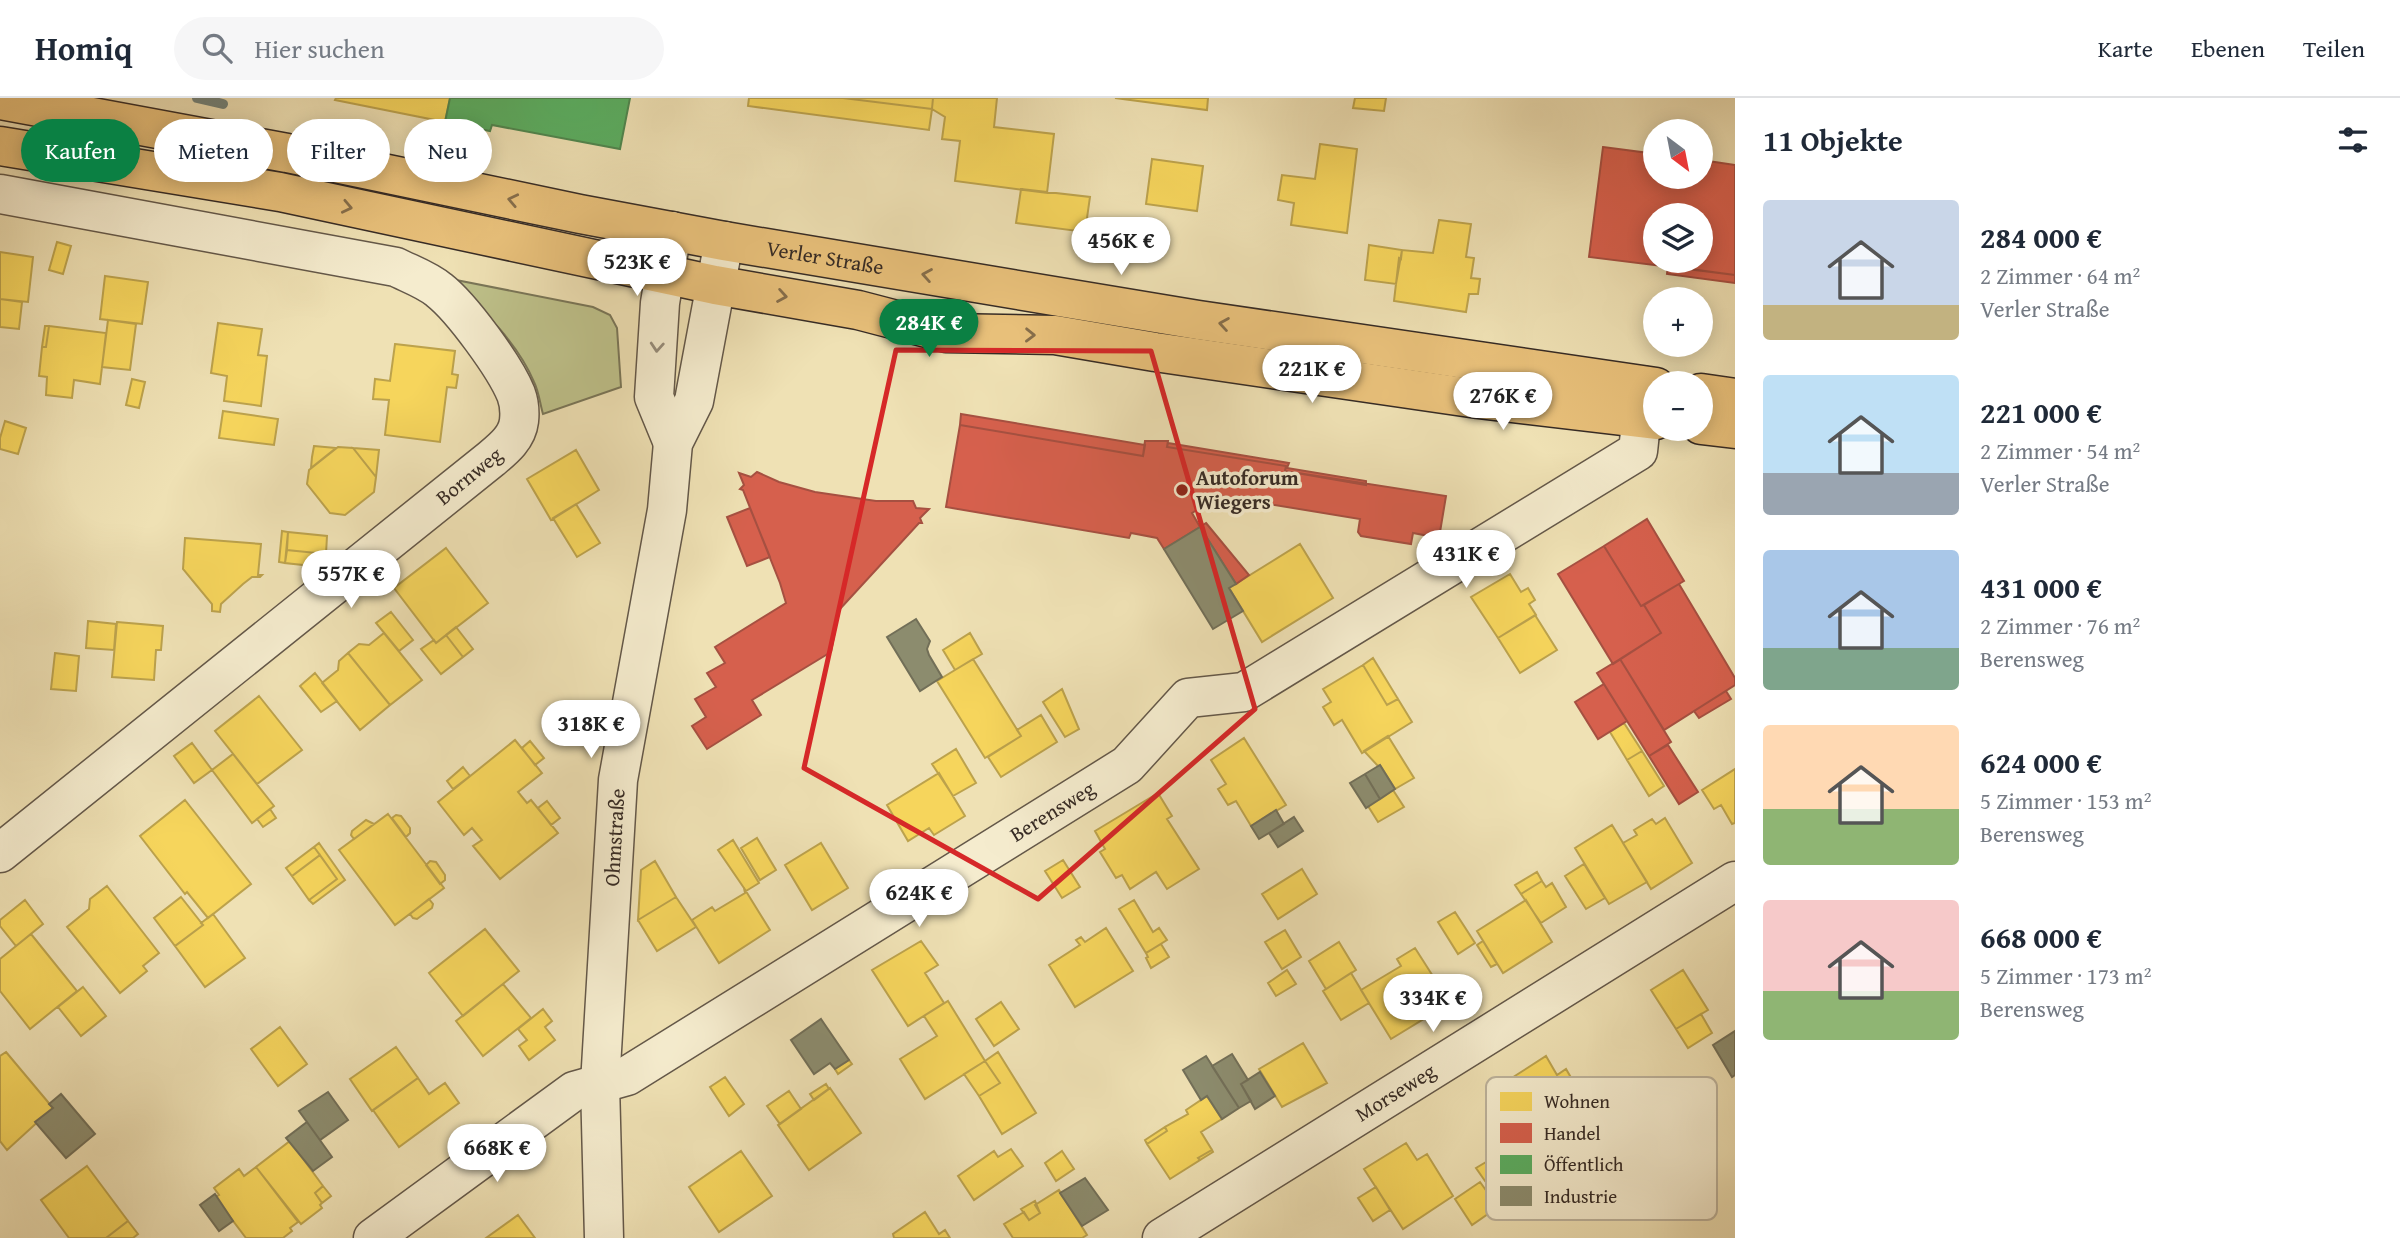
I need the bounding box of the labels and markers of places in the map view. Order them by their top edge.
pin: 456K € [1064,218,1178,277]
pin: 523K € [580,238,694,298]
pin: 284K € [872,300,986,359]
pin: 221K € [1255,345,1369,405]
pin: 276K € [1446,372,1560,432]
place label: Autoforum Wiegers [1196,462,1299,517]
marker: Autoforum Wiegers [1174,482,1190,498]
pin: 431K € [1409,531,1523,590]
pin: 557K € [294,550,408,610]
pin: 318K € [534,700,648,760]
pin: 624K € [862,870,976,929]
pin: 334K € [1376,974,1490,1034]
pin: 668K € [440,1124,554,1184]

